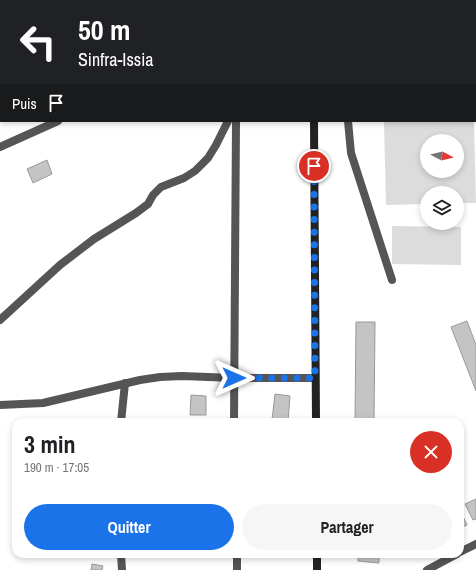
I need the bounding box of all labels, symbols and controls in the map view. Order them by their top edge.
text: 50 m [78,11,130,49]
icon: left [12,16,64,68]
text: Sinfra-Issia [78,47,153,72]
icon: arrive [45,92,67,114]
text: Puis [12,93,37,114]
north arrow [420,134,464,178]
map controls [420,134,464,230]
pin [297,149,331,183]
icon: arrive [303,155,325,177]
button: layers [420,186,464,230]
position arrow [213,357,255,399]
text: 3 min [24,428,75,460]
button: close [410,431,452,473]
text: 190 m · 17:05 [24,459,89,476]
button: Quitter [24,504,234,550]
button: Partager [242,504,452,550]

